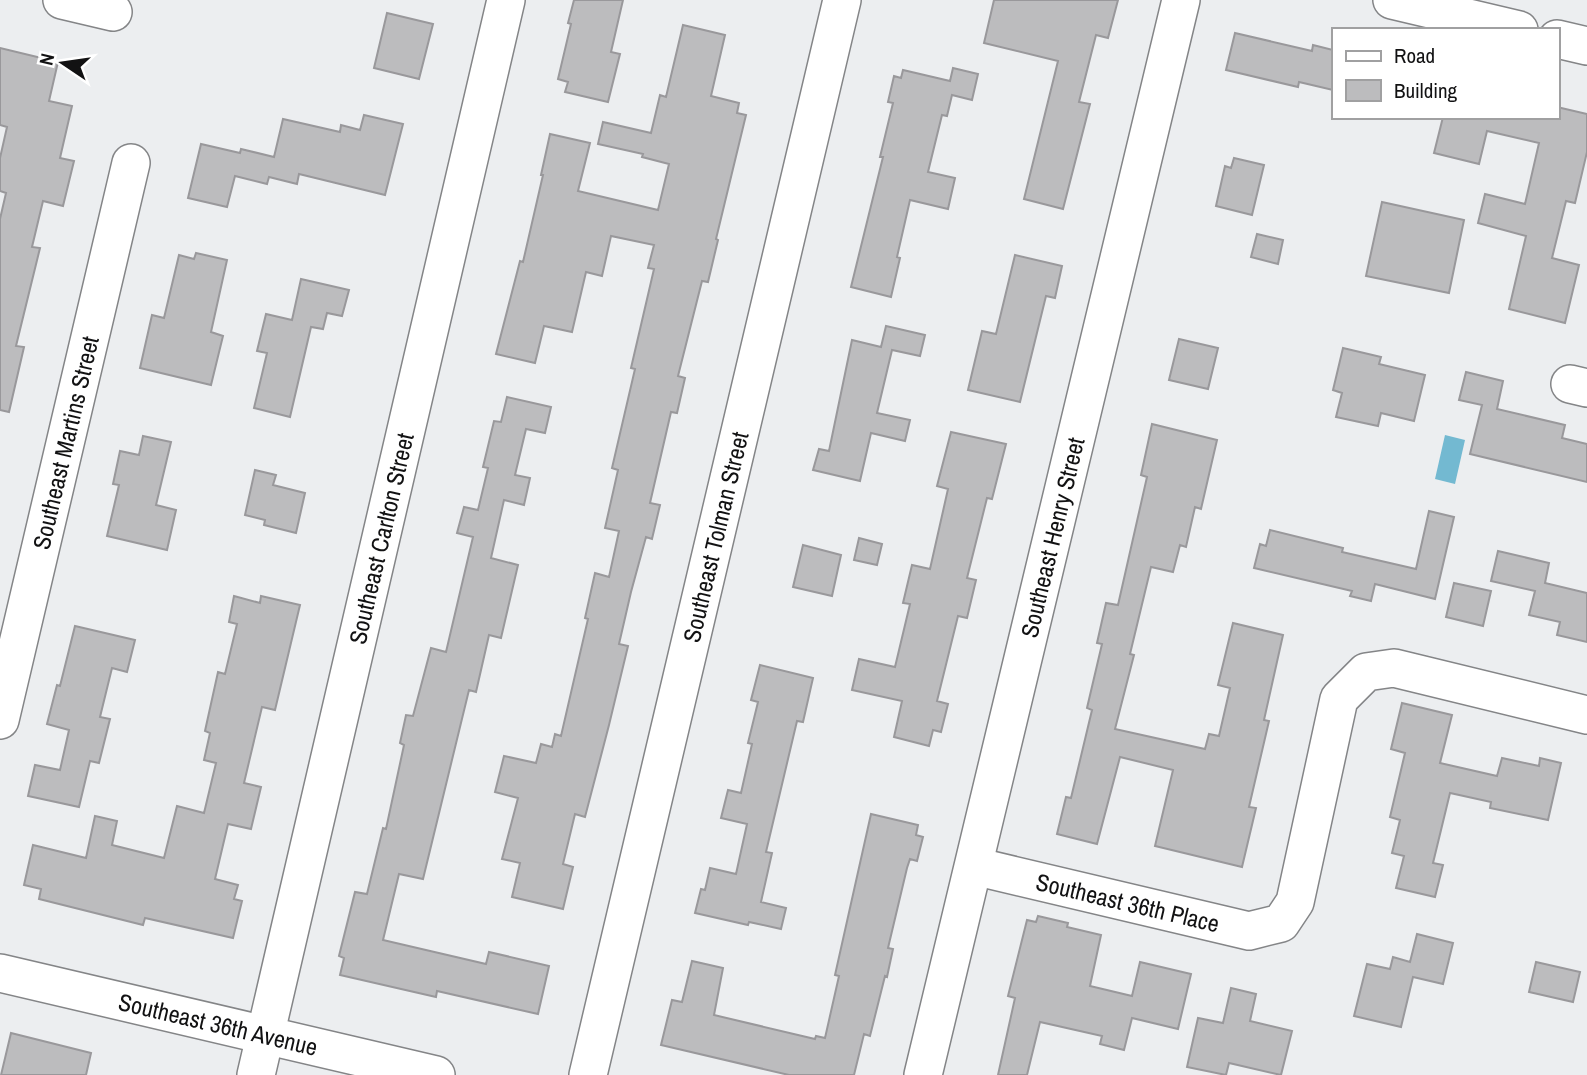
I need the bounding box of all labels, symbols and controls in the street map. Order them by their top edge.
north arrow [28,28,98,98]
legend [1332,28,1559,119]
text: Road [1394,41,1435,70]
text: N [33,51,60,68]
text: Building [1394,76,1458,105]
street label: Southeast Martins Street [25,332,106,552]
street label: Southeast Tolman Street [675,428,756,645]
street label: Southeast Carlton Street [341,429,421,647]
street label: Southeast Henry Street [1013,433,1092,641]
street label: Southeast 36th Place [1033,865,1223,939]
street label: Southeast 36th Avenue [115,985,321,1063]

